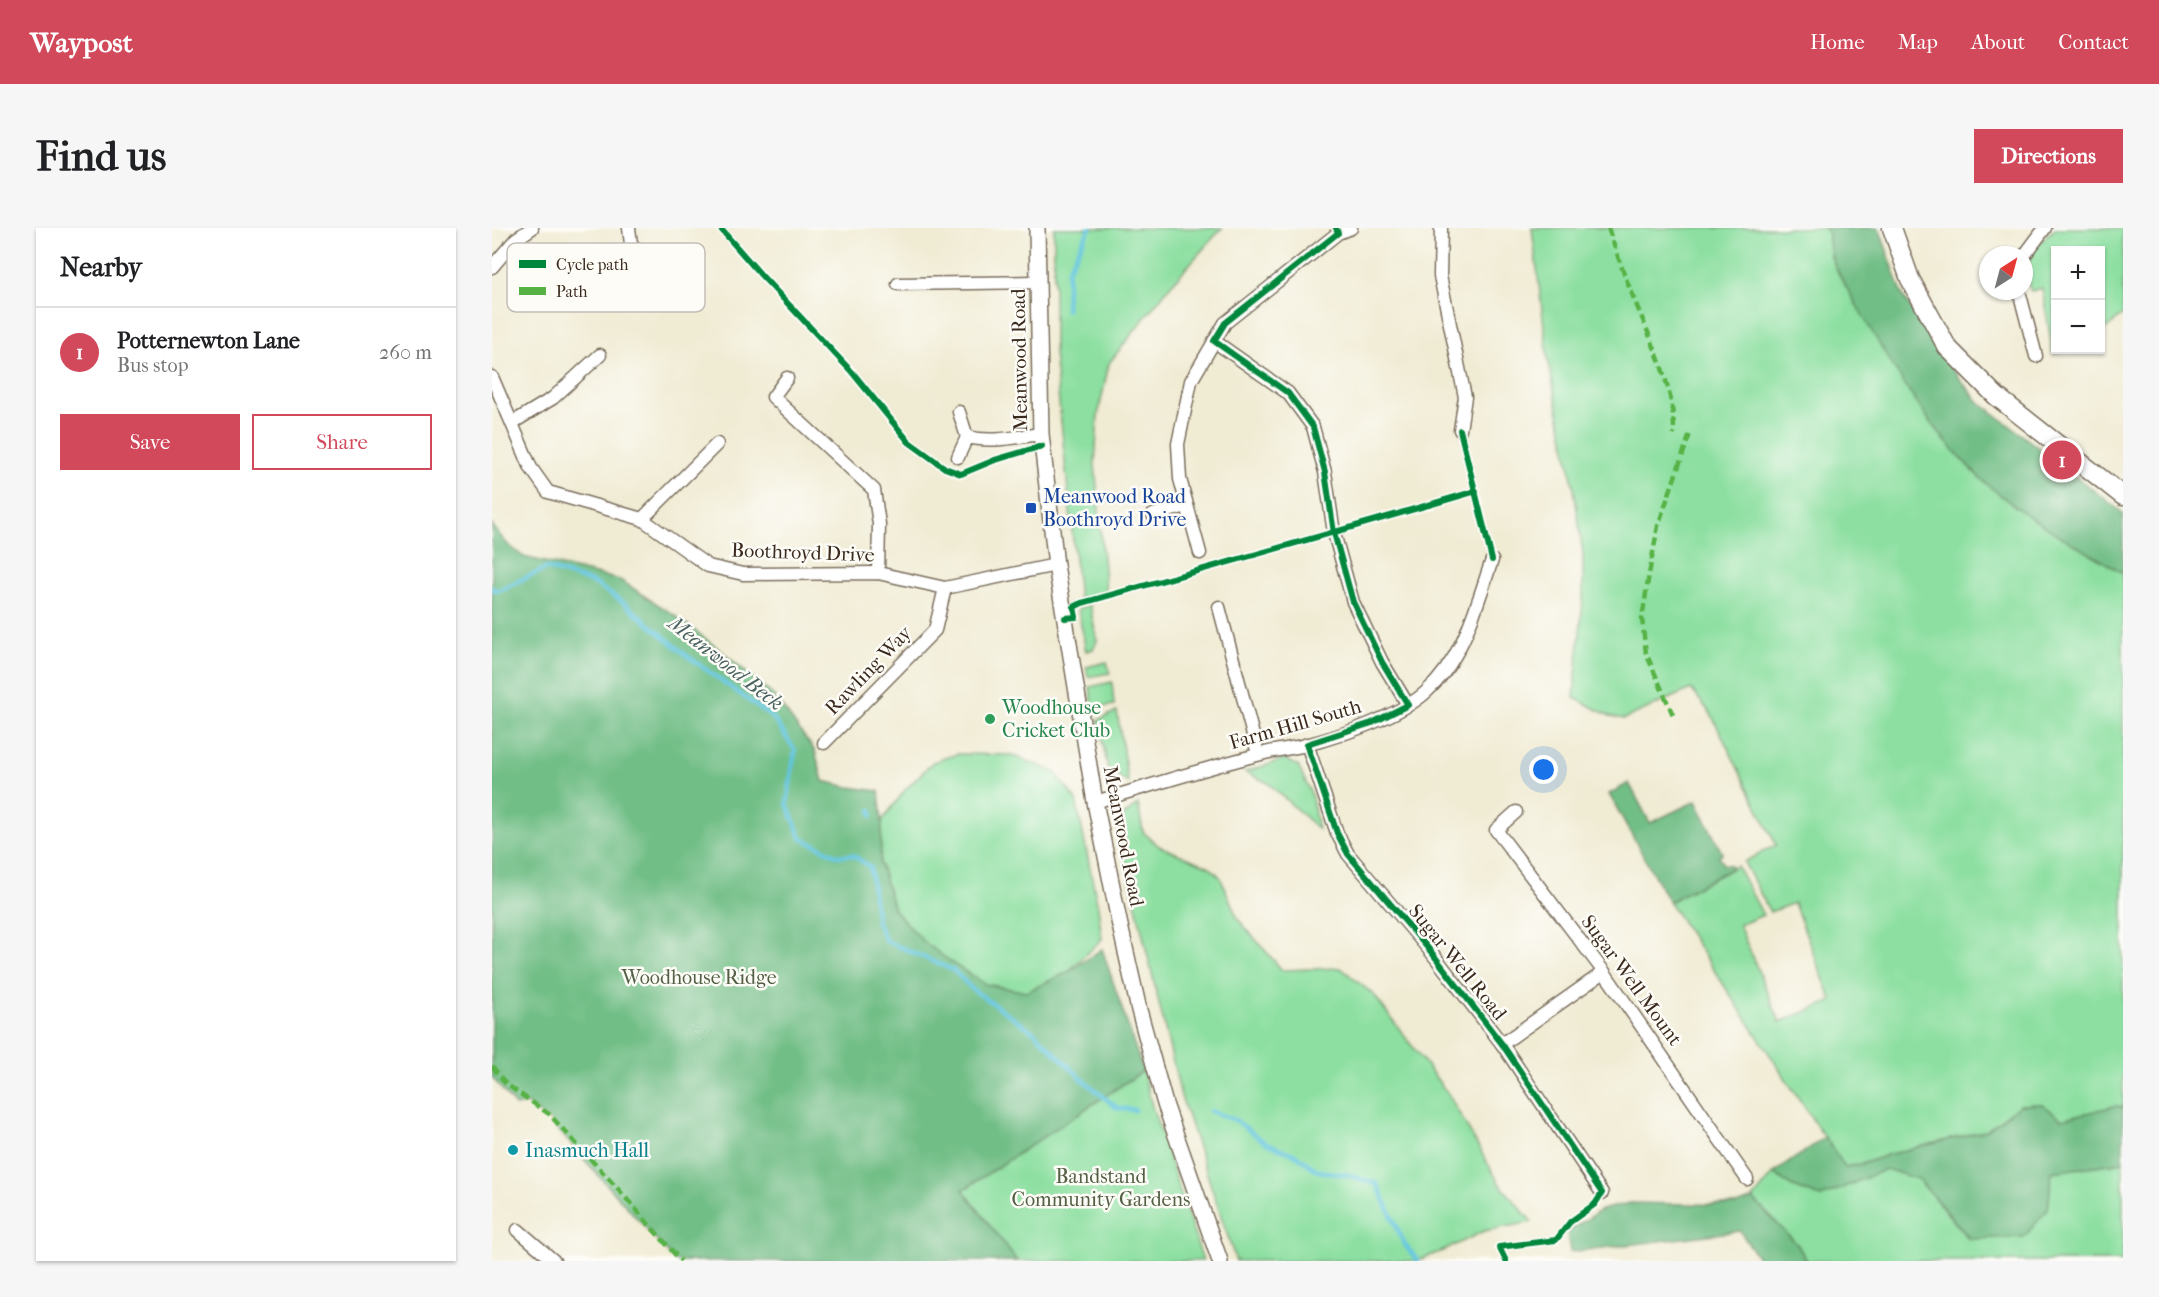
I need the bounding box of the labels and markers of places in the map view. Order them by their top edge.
pin: 1 [2042,438,2082,482]
place label: Meanwood Road Boothroyd Drive [1043,485,1187,531]
marker: Meanwood Road Boothroyd Drive [1024,501,1038,515]
place label: Woodhouse Cricket Club [1001,696,1110,742]
marker: Woodhouse Cricket Club [983,712,997,726]
place label: Inasmuch Hall [525,1139,650,1162]
marker: Inasmuch Hall [506,1143,520,1157]

